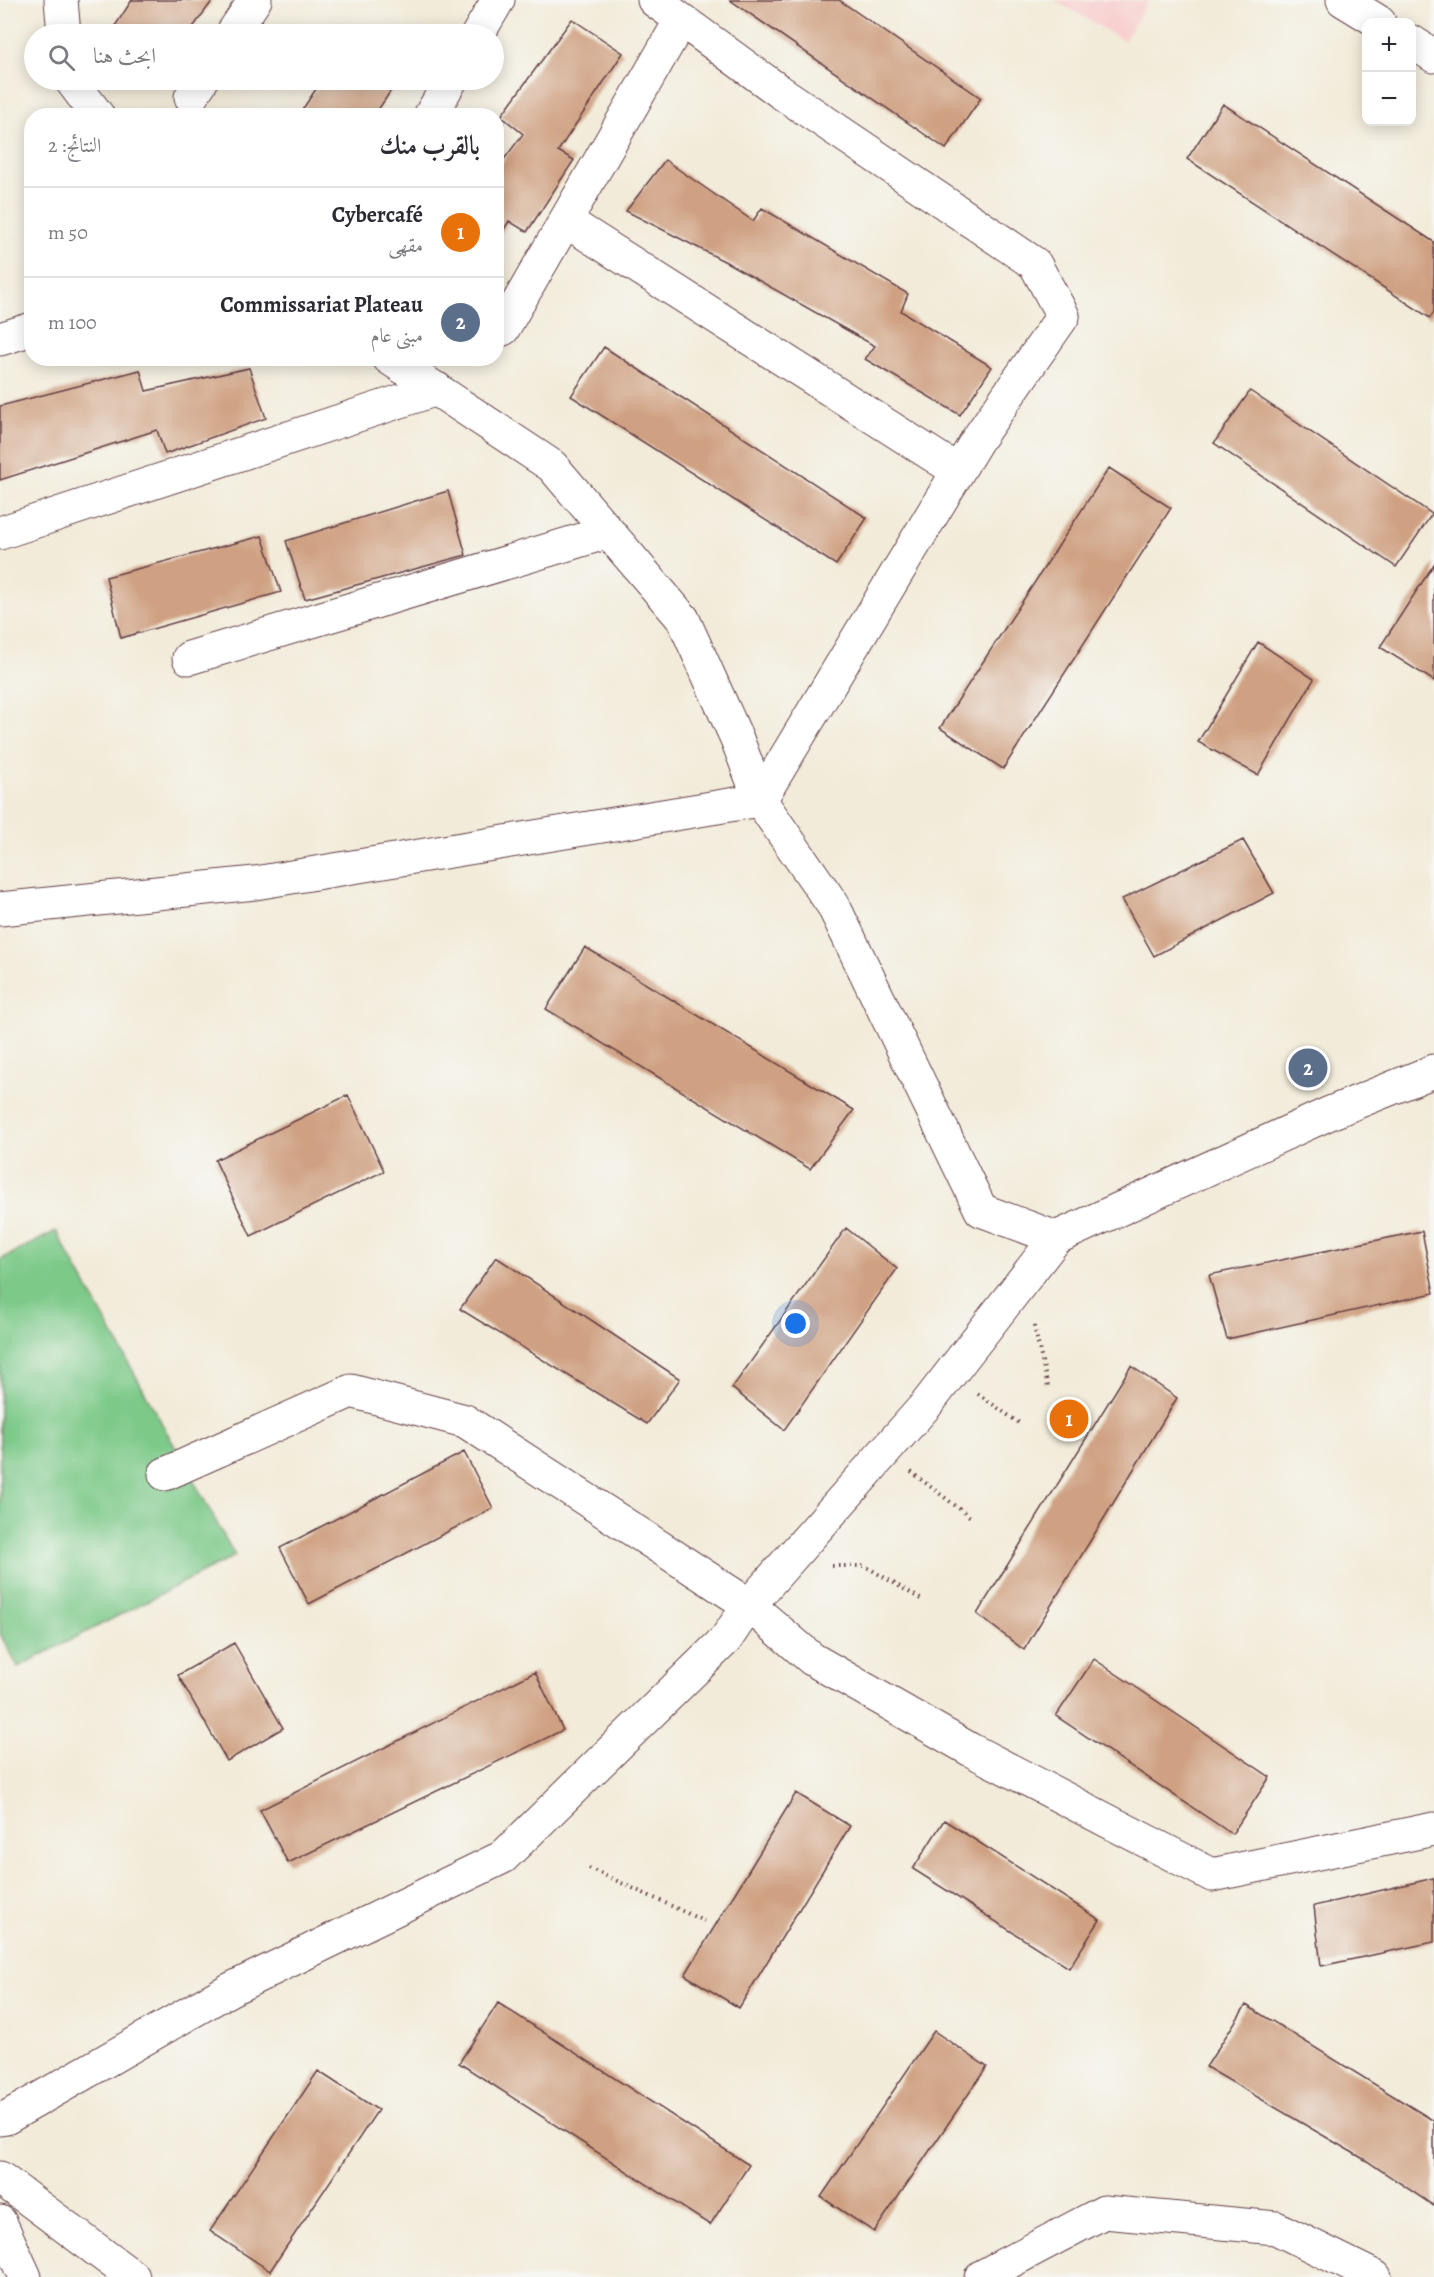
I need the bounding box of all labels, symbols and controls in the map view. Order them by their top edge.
map controls [1362,18,1416,126]
button: + [1362,18,1416,72]
search box [24,24,504,90]
icon: search [45,41,78,74]
text: ابحث هنا [93,41,156,71]
button: − [1362,72,1416,126]
text: بالقرب منك [379,128,480,163]
text: النتائج: 2 [48,132,101,159]
text: Cybercafé [332,200,423,230]
text: 50 m [48,219,88,246]
text: 1 [457,219,464,246]
text: مقهى [388,232,423,259]
text: Commissariat Plateau [220,290,423,320]
text: 100 m [48,309,97,336]
text: 2 [456,309,465,336]
text: مبنى عام [370,322,423,349]
pin: 2 [1288,1046,1328,1090]
your location [781,1309,810,1338]
pin: 1 [1050,1396,1088,1442]

